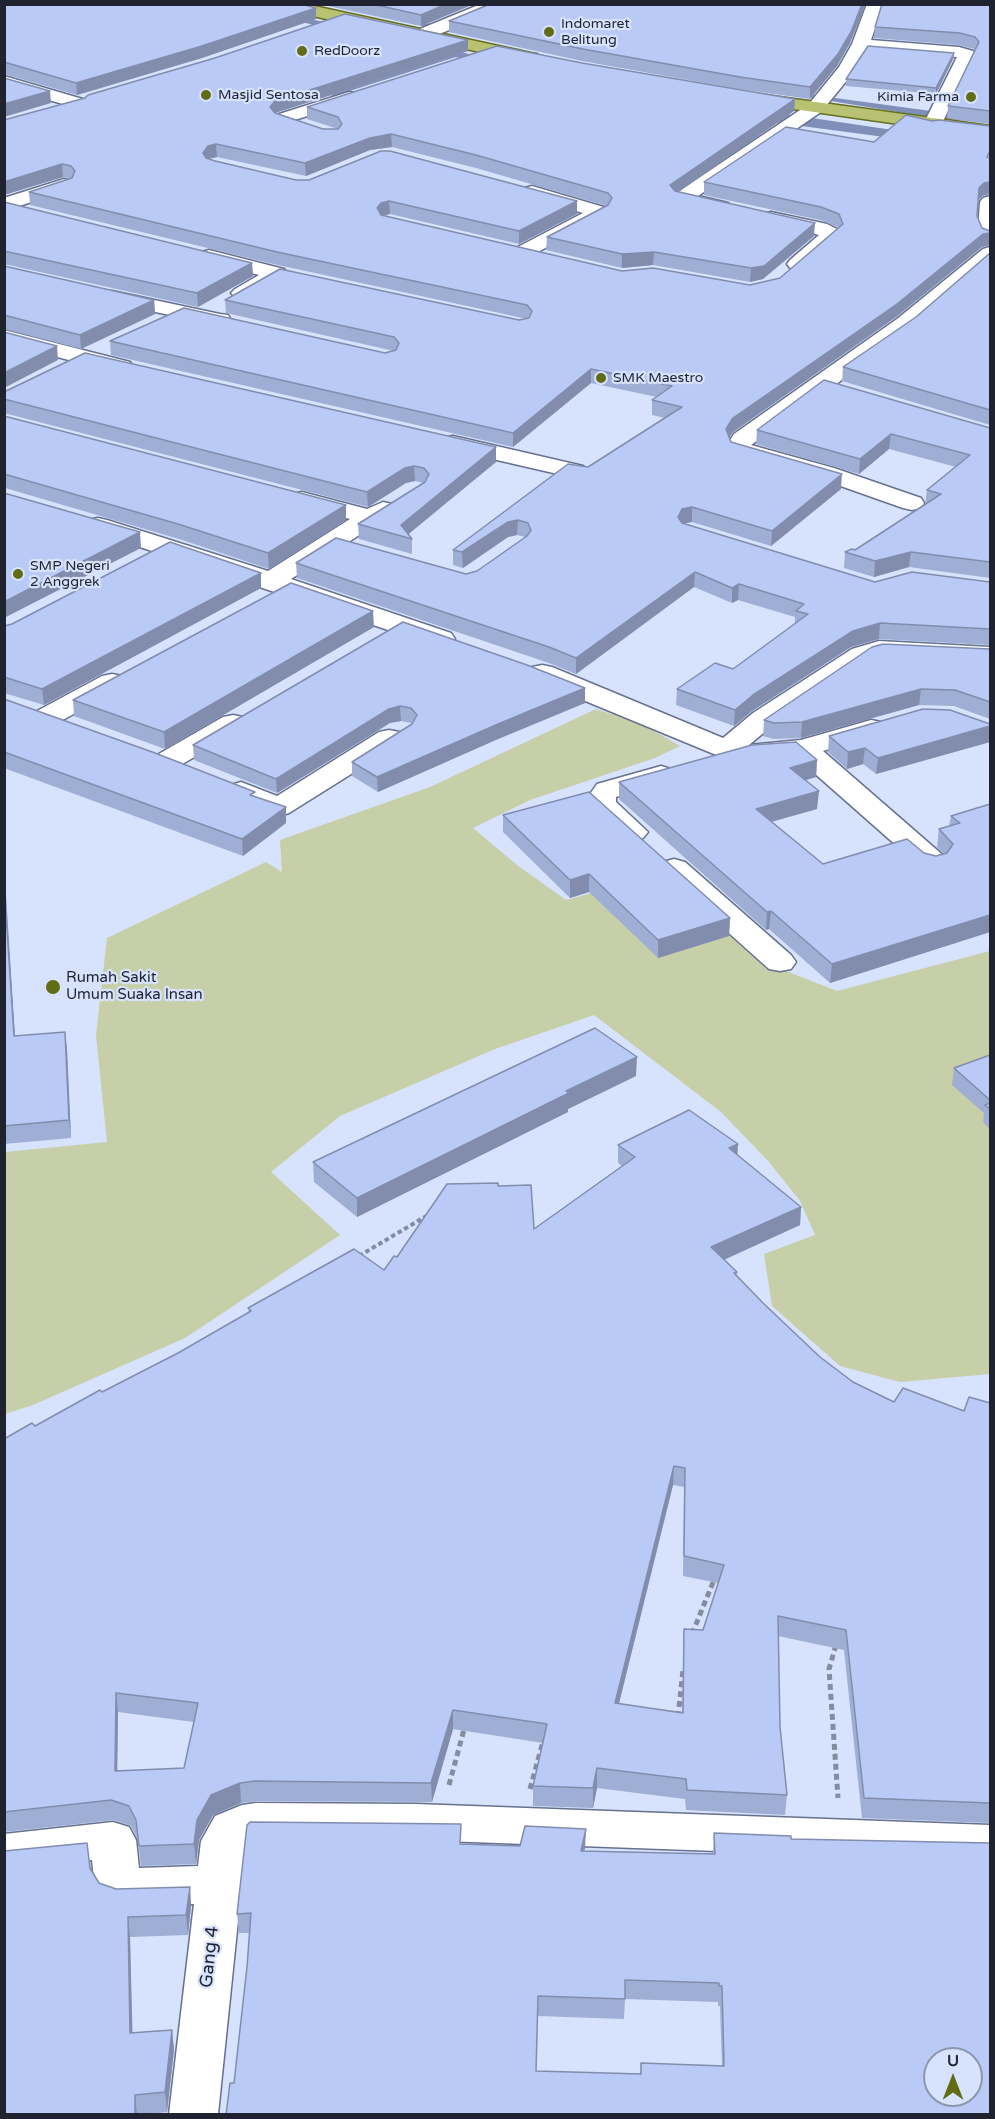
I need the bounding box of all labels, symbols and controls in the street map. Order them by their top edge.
place label: Indomaret Belitung [561,16,630,48]
marker: Indomaret Belitung [542,25,556,39]
place label: RedDoorz [314,43,380,59]
marker: RedDoorz [295,44,309,58]
place label: Masjid Sentosa [218,87,319,103]
marker: Masjid Sentosa [199,88,213,102]
place label: Kimia Farma [877,89,959,105]
marker: Kimia Farma [964,90,978,104]
place label: SMK Maestro [613,370,703,386]
marker: SMK Maestro [594,371,608,385]
place label: SMP Negeri 2 Anggrek [30,558,110,590]
marker: SMP Negeri 2 Anggrek [11,567,25,581]
place label: Rumah Sakit Umum Suaka Insan [66,969,203,1004]
marker: Rumah Sakit Umum Suaka Insan [44,978,62,996]
street label: Gang 4 [196,1925,224,1989]
north arrow [923,2047,983,2107]
text: U [947,2051,959,2071]

